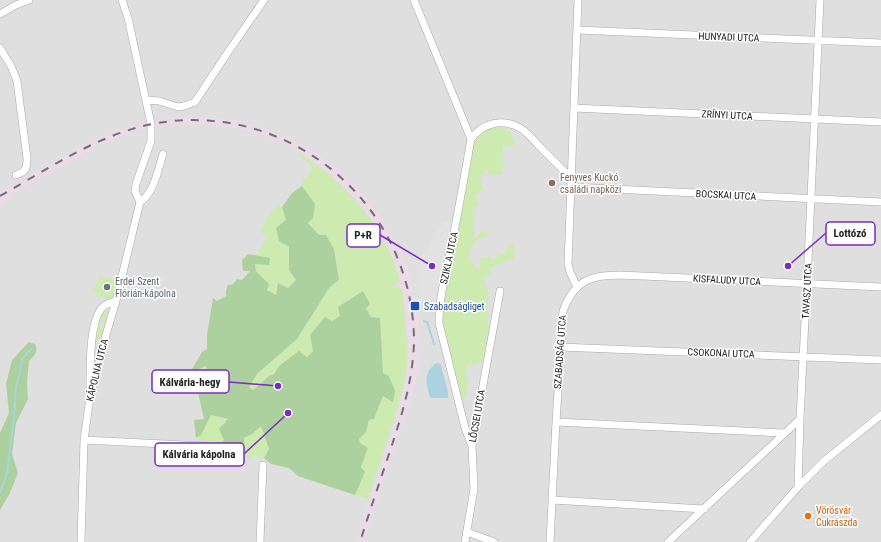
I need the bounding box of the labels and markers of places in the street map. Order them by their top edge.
place label: Fenyves Kuckó családi napközi [560,172,621,195]
marker: Fenyves Kuckó családi napközi [547,178,557,188]
callout: Lottózó [826,222,875,245]
callout: P+R [347,224,380,247]
place label: Erdei Szent Flórián-kápolna [115,276,176,299]
marker: Erdei Szent Flórián-kápolna [102,282,112,292]
marker: Szabadságliget [409,300,421,312]
place label: Szabadságliget [424,301,485,312]
callout: Kálvária-hegy [152,370,229,393]
callout: Kálvária kápolna [155,443,244,466]
place label: Vörösvár Cukrászda [816,505,857,528]
marker: Vörösvár Cukrászda [803,511,813,521]

